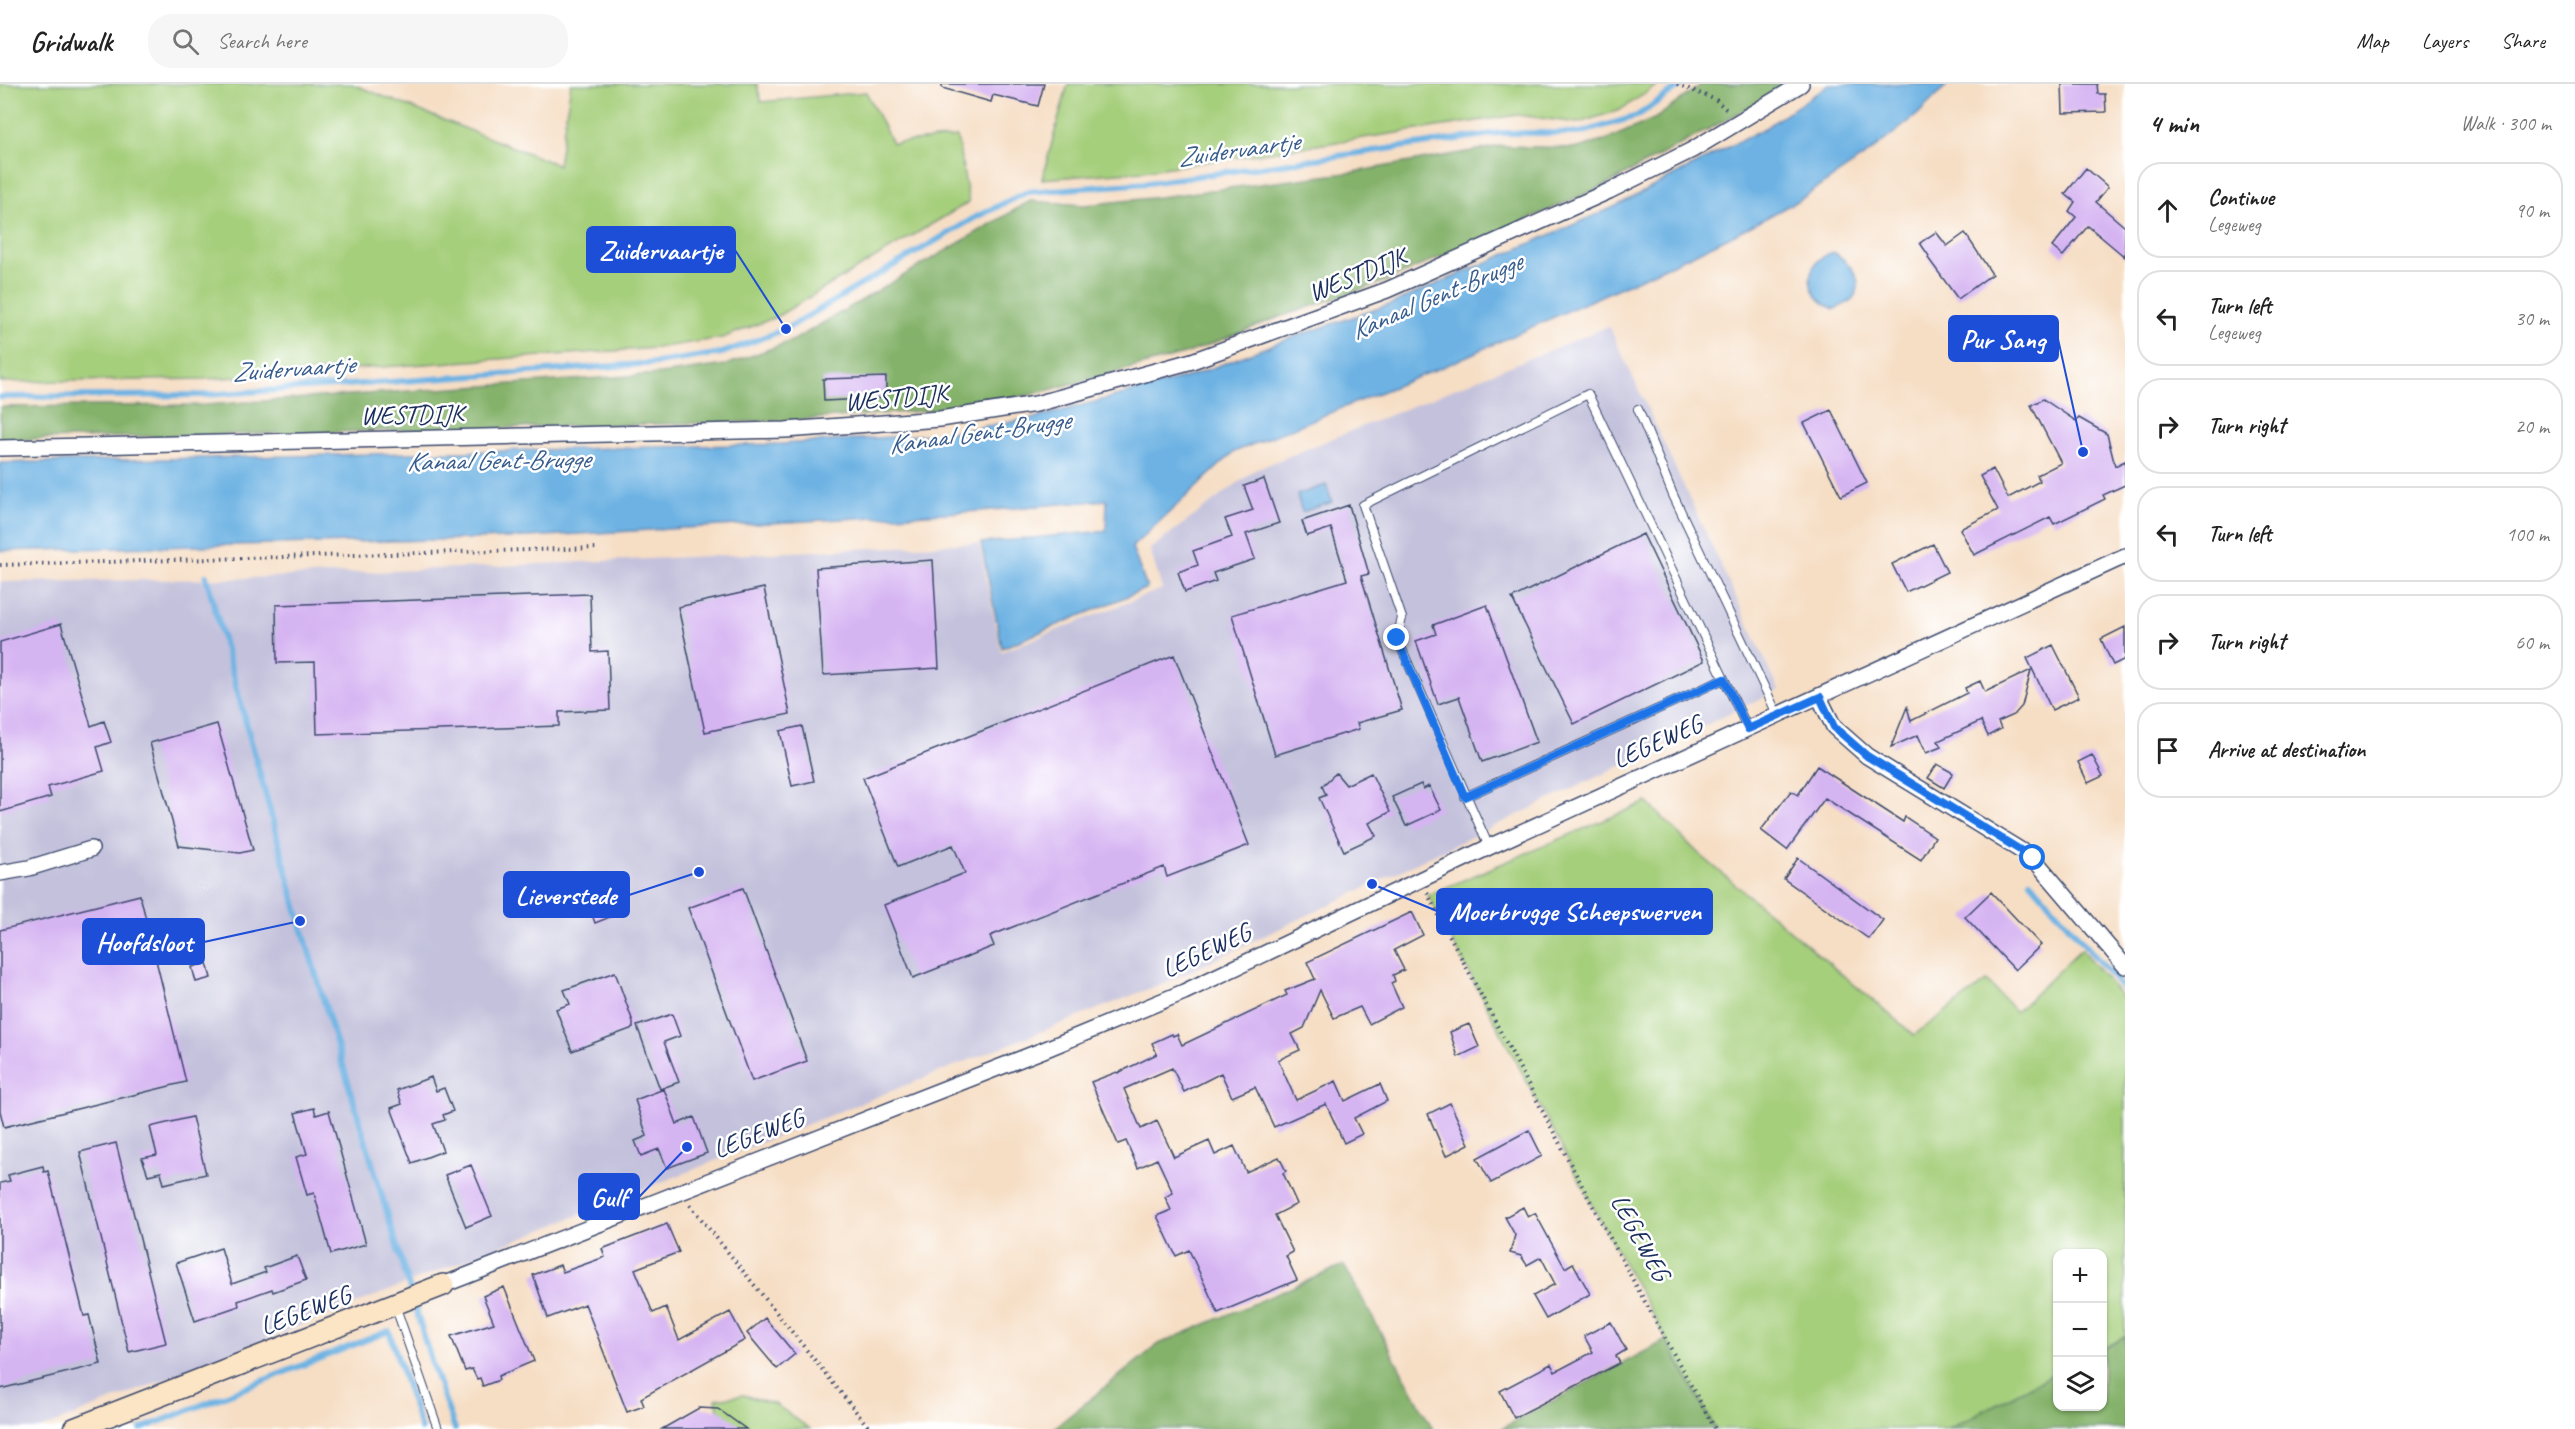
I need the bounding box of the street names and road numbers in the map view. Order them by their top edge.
street label: WESTDIJK [1303,238,1415,309]
street label: WESTDIJK [843,376,953,418]
street label: WESTDIJK [360,397,468,432]
street label: LEGEWEG [1607,706,1710,776]
street label: LEGEWEG [1157,914,1259,985]
street label: LEGEWEG [708,1100,811,1166]
street label: LEGEWEG [1603,1188,1679,1289]
street label: LEGEWEG [255,1277,358,1343]

